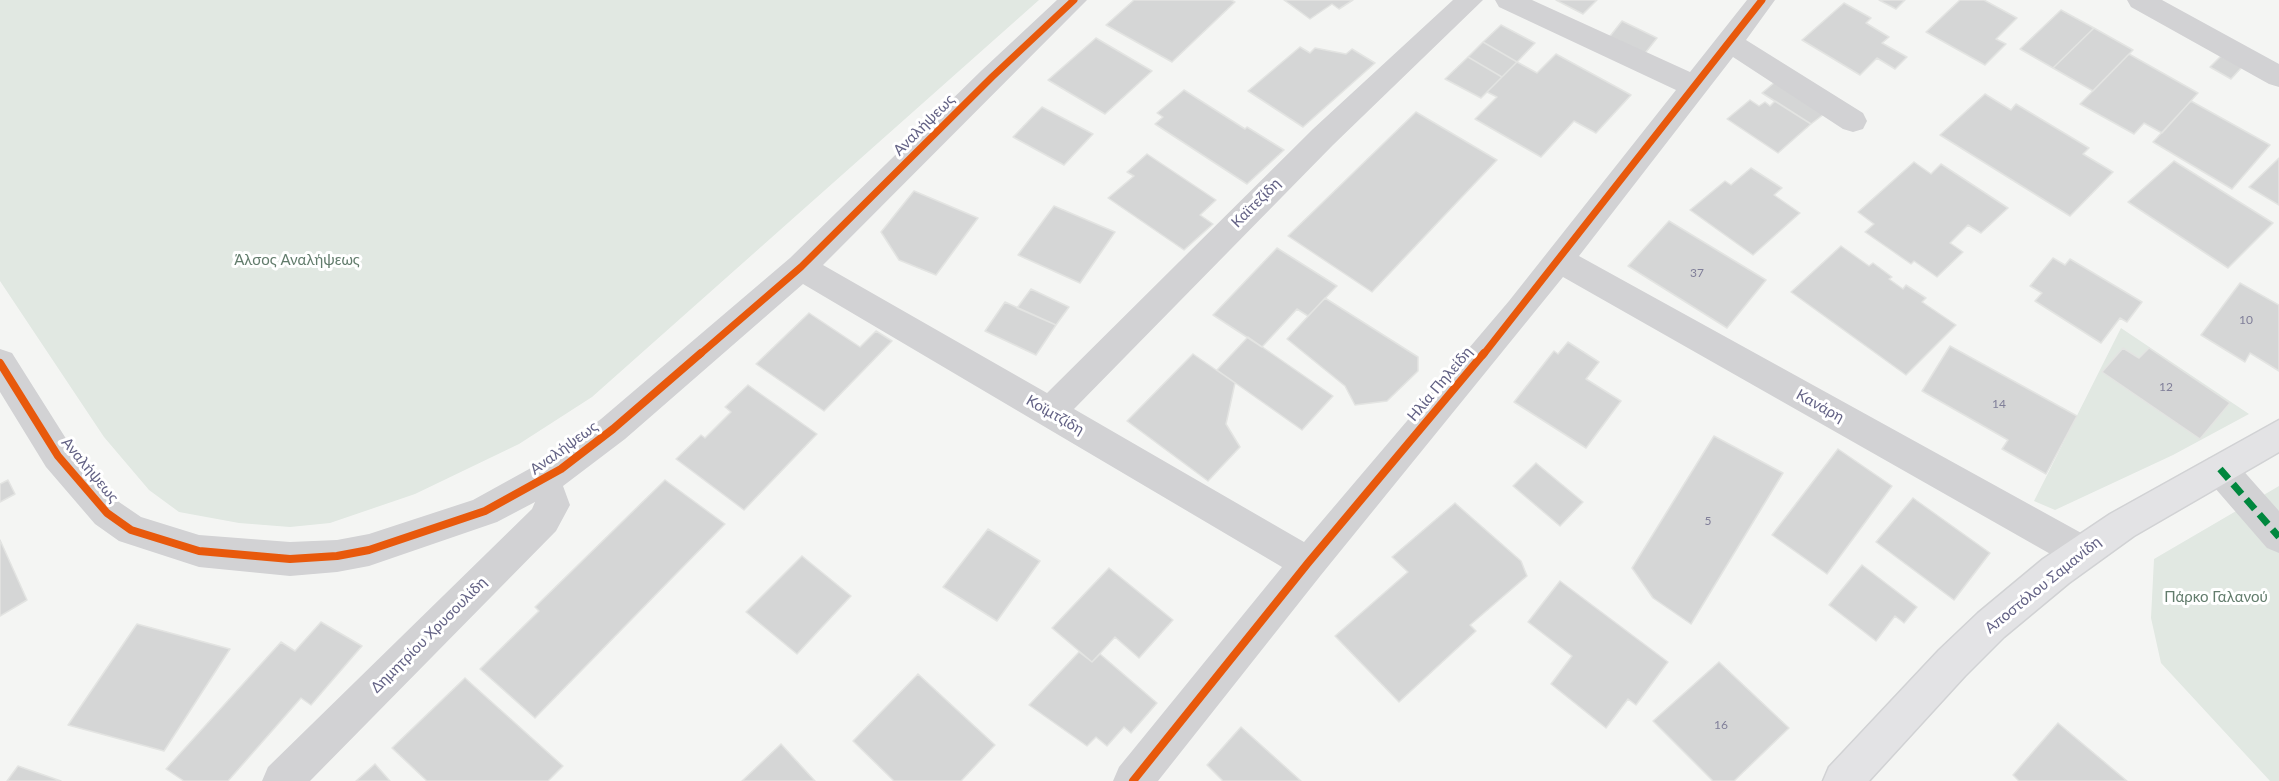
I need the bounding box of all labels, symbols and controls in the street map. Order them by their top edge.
street label: Αναλήψεως [890,91,958,159]
street label: Καϊτεζίδη [1228,175,1284,231]
park label: Άλσος Αναλήψεως [234,251,360,269]
house number: 37 [1690,266,1704,280]
house number: 10 [2239,313,2253,327]
street label: Ηλία Πηλείδη [1404,343,1476,425]
house number: 12 [2159,380,2173,394]
street label: Κανάρη [1793,386,1847,426]
street label: Κοϊμτζίδη [1023,391,1087,439]
house number: 14 [1992,397,2006,411]
street label: Αναλήψεως [527,417,601,479]
street label: Αναλήψεως [58,434,122,506]
house number: 5 [1705,514,1711,528]
street label: Αποστόλου Σαμανίδη [1981,533,2105,637]
street label: Δημητρίου Χρυσουλίδη [367,573,491,697]
park label: Πάρκο Γαλανού [2164,588,2268,606]
house number: 16 [1714,718,1728,732]

